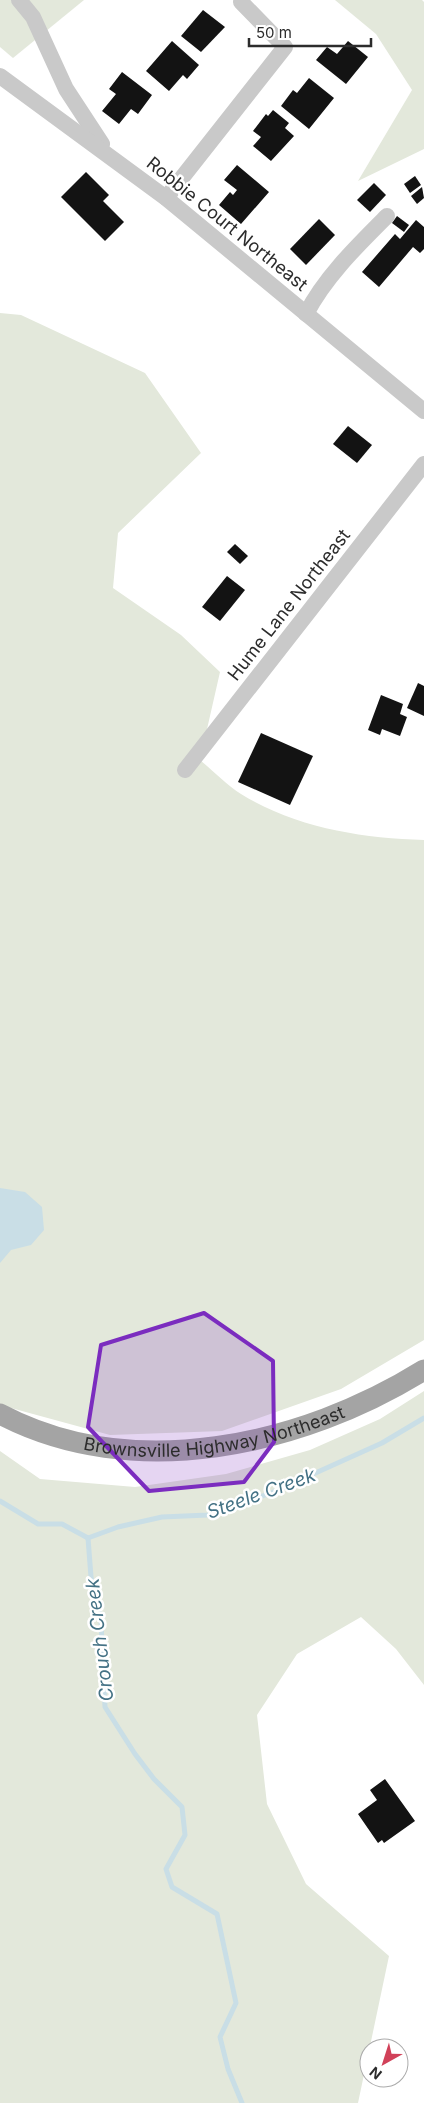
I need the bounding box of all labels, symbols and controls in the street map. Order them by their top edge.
scale bar [249,15,372,47]
text: 50 m [256,23,292,42]
street label: Robbie Court Northeast [143,152,312,295]
street label: Hume Lane Northeast [223,525,354,684]
street label: Brownsville Highway Northeast [82,1401,348,1461]
water label: Steele Creek [204,1463,319,1524]
water label: Crouch Creek [80,1577,118,1703]
north arrow [359,2038,409,2088]
text: N [366,2064,385,2083]

